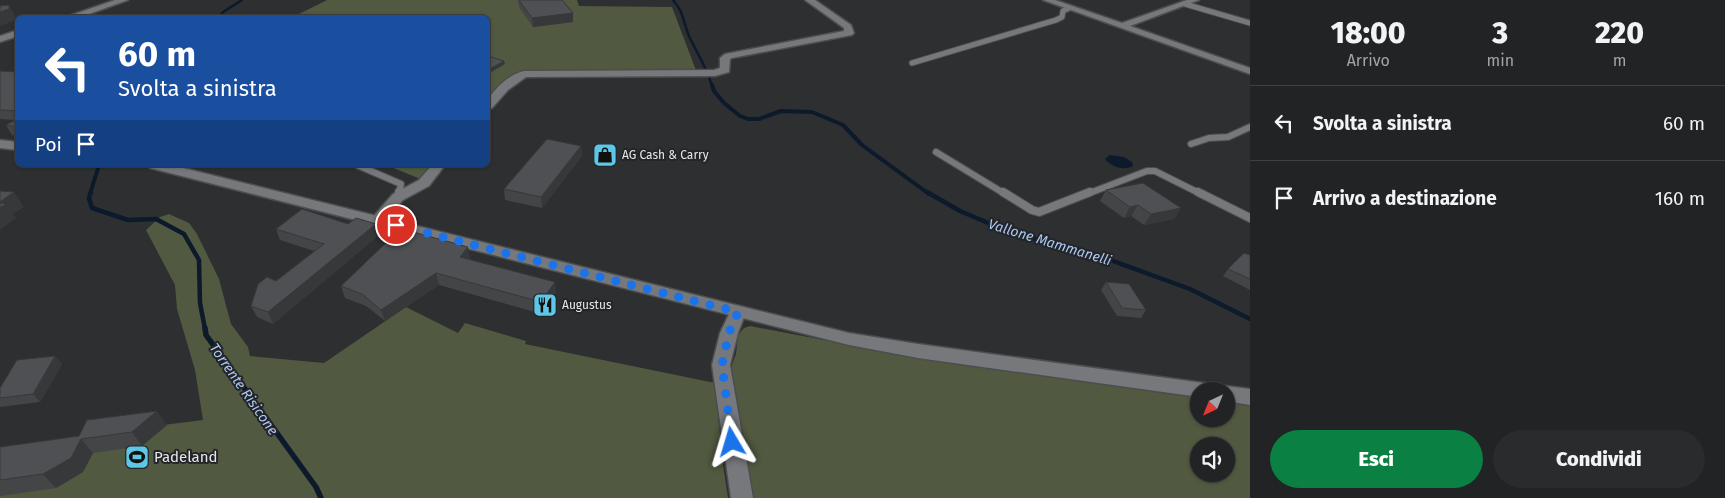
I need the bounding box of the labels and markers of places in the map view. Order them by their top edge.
shop icon: AG Cash & Carry [592,142,618,168]
place label: AG Cash & Carry [622,148,709,162]
pin [375,204,417,246]
restaurant icon: Augustus [532,292,558,318]
place label: Augustus [562,298,612,312]
sports icon: Padeland [124,444,150,470]
place label: Padeland [154,448,217,466]

